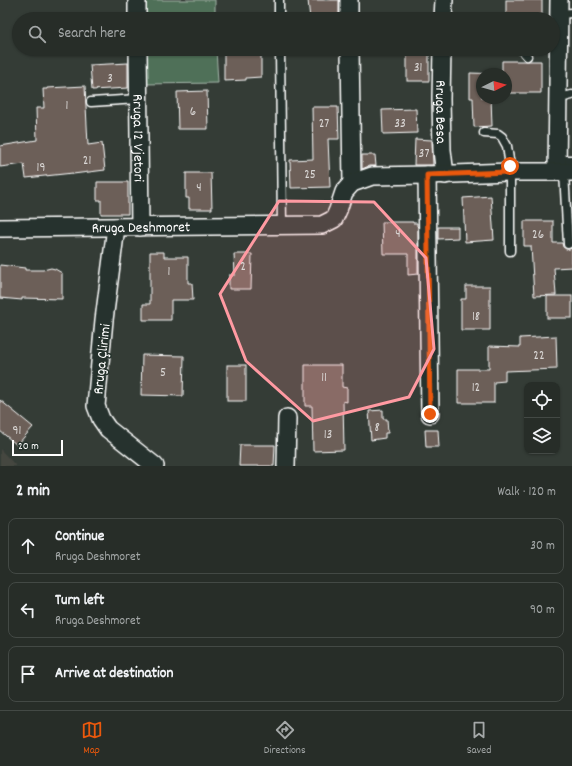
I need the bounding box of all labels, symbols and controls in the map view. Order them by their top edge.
search box [12,12,560,56]
icon: search [26,23,48,45]
text: Search here [58,23,126,45]
house number: 31 [414,59,422,78]
north arrow [476,68,512,104]
house number: 3 [107,70,113,89]
street label: Rruga Besa [428,80,451,145]
street label: Rruga 12 Vjetori [126,94,148,182]
house number: 1 [66,97,68,116]
house number: 6 [190,103,196,122]
house number: 27 [319,115,329,134]
house number: 33 [394,115,406,134]
house number: 37 [419,145,429,164]
house number: 21 [83,152,91,171]
route start [501,157,519,175]
house number: 19 [37,159,45,178]
house number: 25 [304,166,316,185]
house number: 4 [196,179,202,198]
street label: Rruga Deshmoret [92,217,191,240]
house number: 4 [395,225,401,244]
house number: 26 [532,226,544,245]
house number: 2 [240,258,246,277]
house number: 1 [168,263,170,282]
house number: 18 [472,308,480,327]
street label: Rruga Çlirimi [88,322,118,396]
house number: 22 [533,347,545,366]
house number: 5 [160,364,166,383]
house number: 11 [321,369,327,388]
house number: 12 [472,379,480,398]
map controls [524,382,560,454]
button: locate [524,382,560,418]
route end [421,405,439,423]
button: layers [524,418,560,454]
house number: 8 [374,419,380,438]
house number: 91 [13,422,21,441]
house number: 13 [324,426,332,445]
scale bar [12,438,63,457]
text: 20 m [18,439,39,455]
text: 2 min [16,480,50,504]
text: Walk · 120 m [498,483,556,502]
text: Continue [55,526,104,548]
icon: ahead [17,535,39,557]
text: 30 m [530,537,555,556]
text: Rruga Deshmoret [55,548,140,567]
text: Turn left [55,590,104,612]
icon: left [17,599,39,621]
text: 90 m [530,601,555,620]
text: Rruga Deshmoret [55,612,140,631]
icon: arrive [17,663,39,685]
text: Arrive at destination [55,663,173,685]
tab: Map [81,719,103,759]
tab: Directions [264,719,306,759]
tab: Saved [467,719,491,759]

